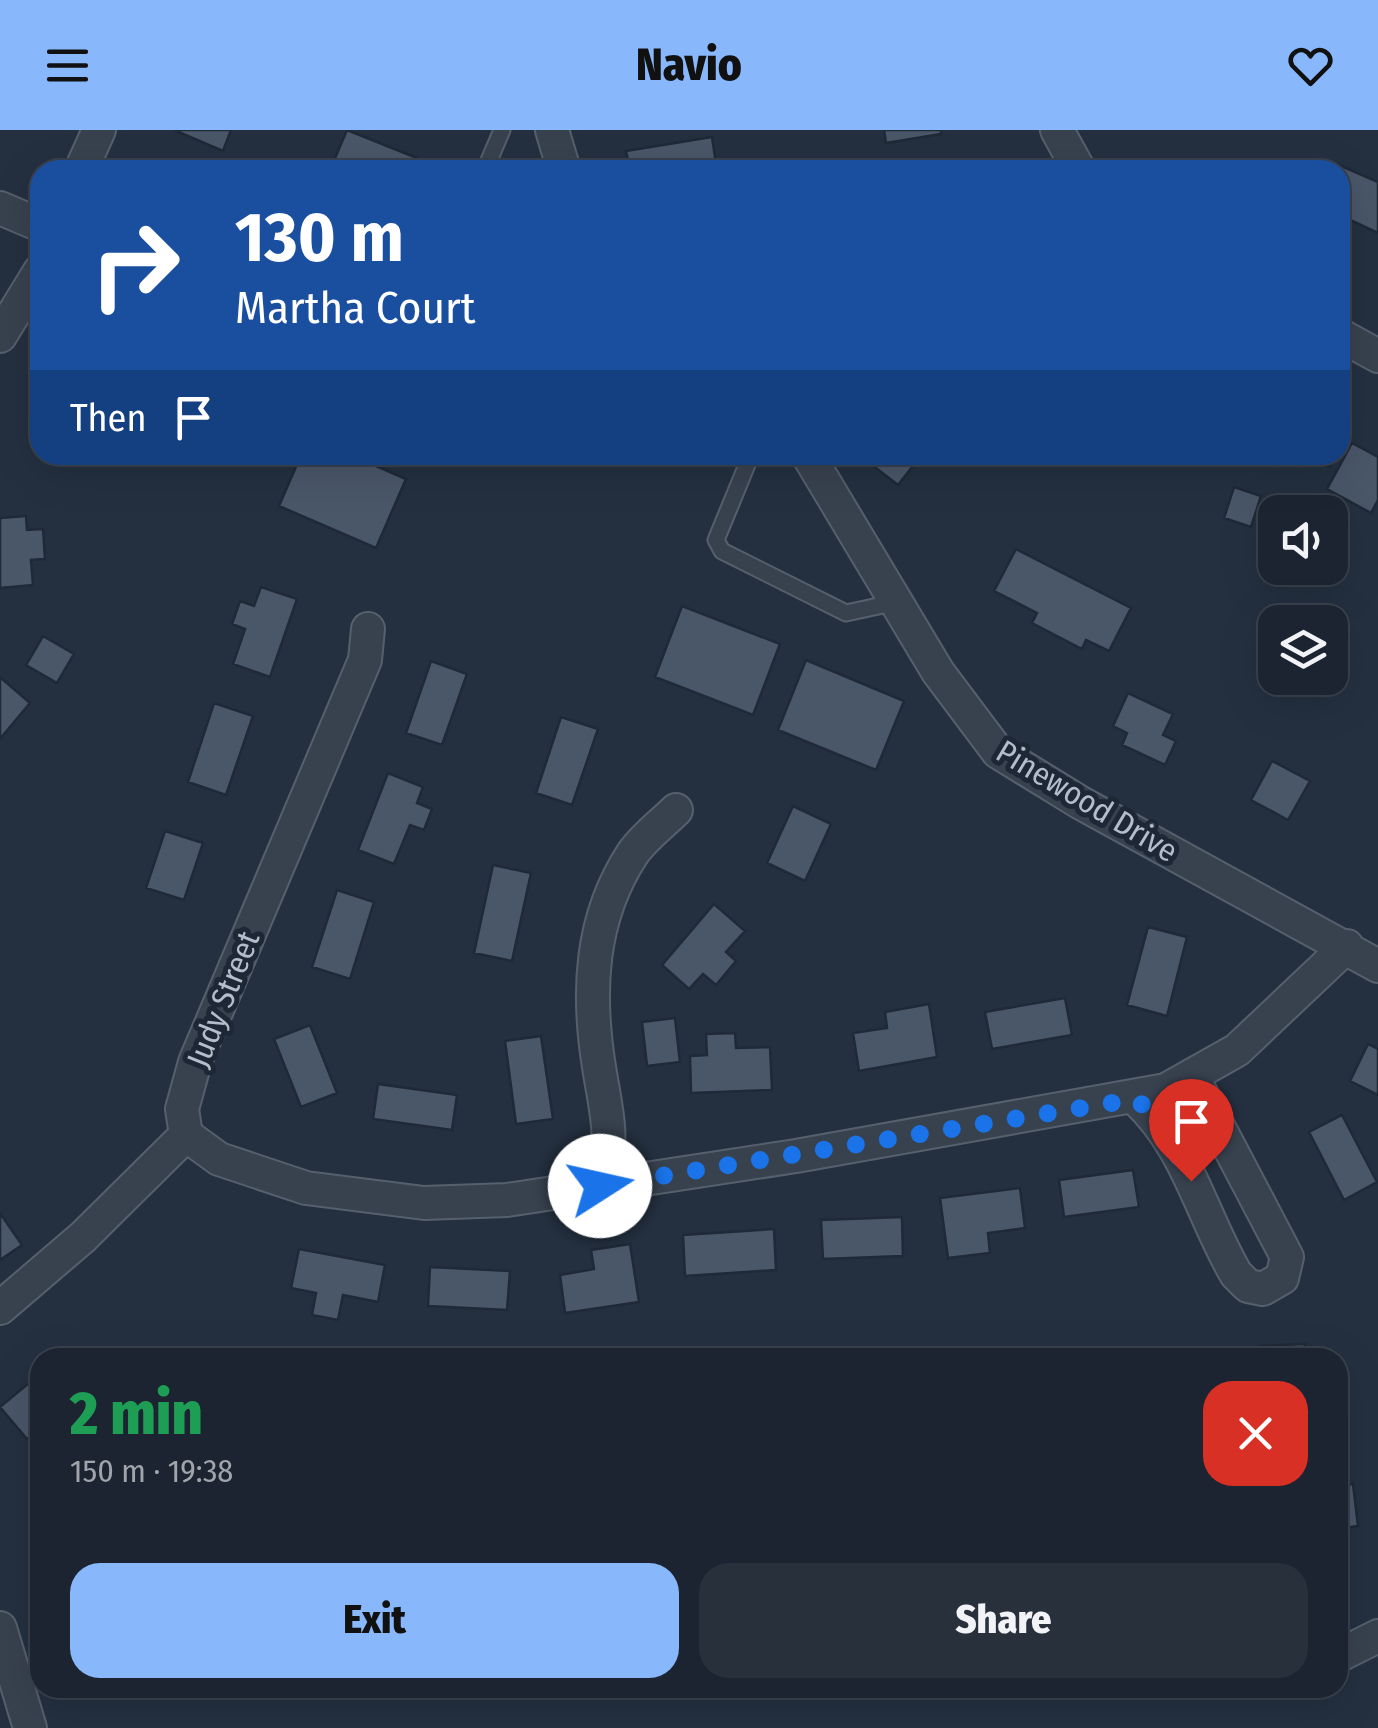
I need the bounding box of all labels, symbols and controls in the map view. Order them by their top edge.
icon: menu [40,38,95,93]
text: Navio [636,38,742,92]
icon: heart [1283,38,1338,93]
text: 130 m [235,196,404,280]
icon: right [70,200,200,330]
text: Martha Court [235,281,475,335]
icon: arrive [166,390,221,445]
text: Then [70,395,146,441]
map controls [1258,495,1348,695]
button: sound [1258,495,1348,585]
button: layers [1258,605,1348,695]
street label: Pinewood Drive [990,732,1184,870]
street label: Judy Street [179,925,268,1072]
pin [1149,1079,1234,1182]
icon: arrive [1164,1094,1219,1149]
position arrow [548,1134,652,1238]
text: 2 min [70,1378,203,1450]
button: close [1203,1381,1308,1486]
text: 150 m · 19:38 [70,1452,233,1490]
button: Exit [70,1563,679,1678]
button: Share [699,1563,1308,1678]

